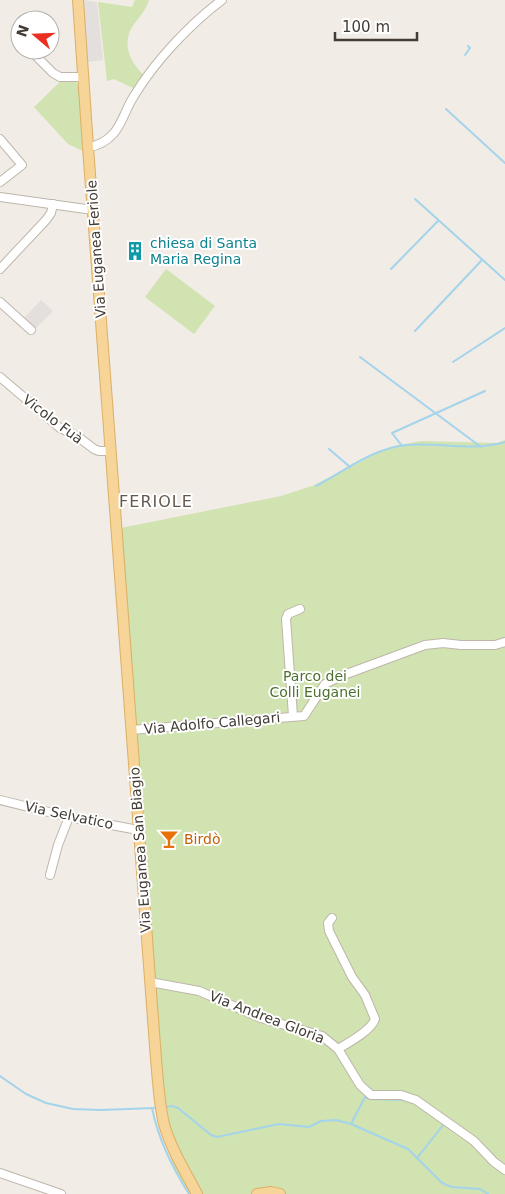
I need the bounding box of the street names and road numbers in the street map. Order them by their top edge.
street label: Via Euganea Feriole [83,179,109,319]
street label: Vicolo Fuà [20,391,86,447]
street label: Via Adolfo Callegari [143,709,281,737]
street label: Via Euganea San Biagio [126,767,154,933]
street label: Via Selvatico [23,798,115,832]
street label: Via Andrea Gloria [207,988,327,1046]

